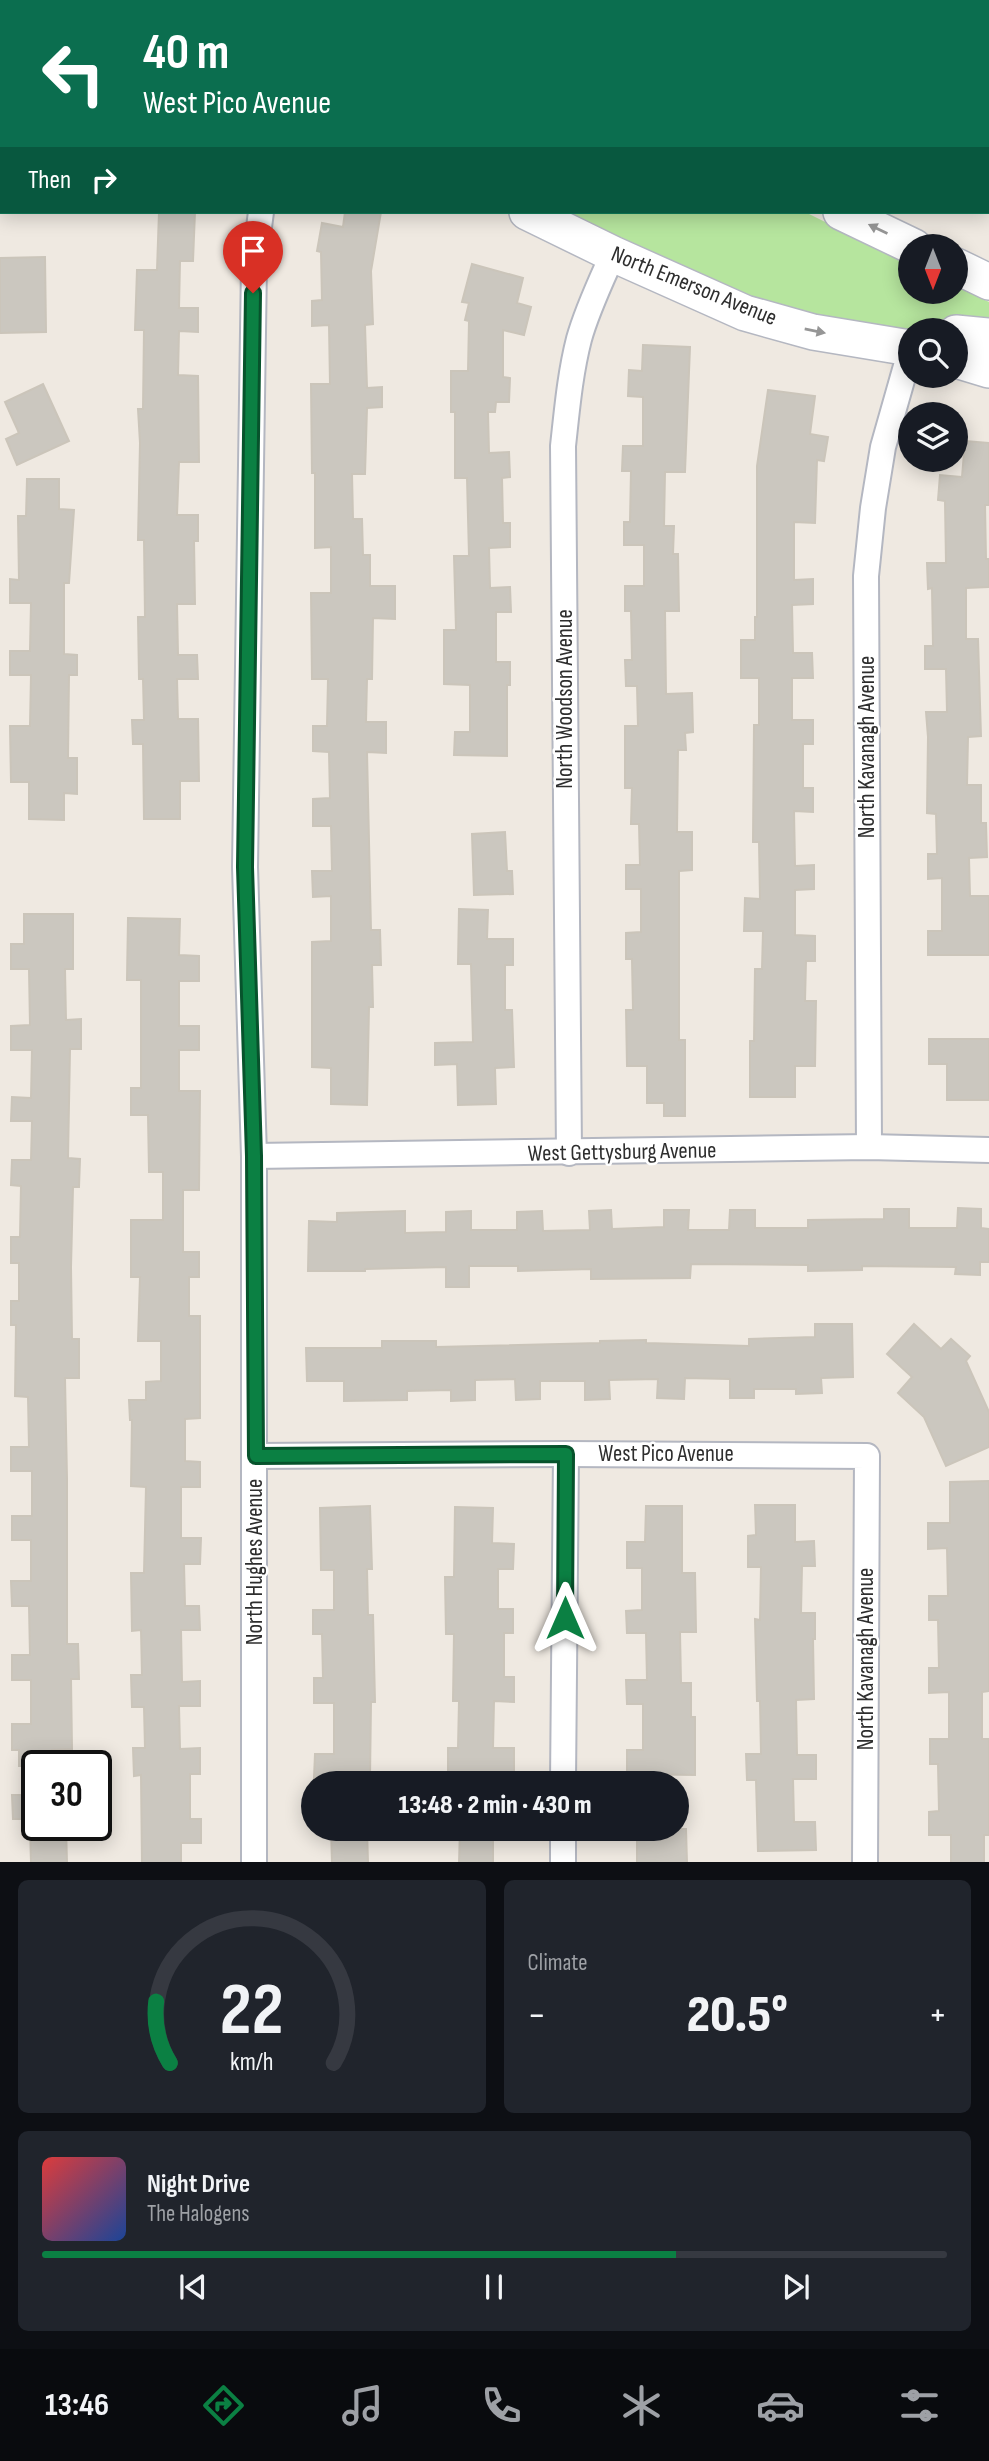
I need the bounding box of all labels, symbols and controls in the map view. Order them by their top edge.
text: 40 m [143,24,229,83]
icon: left [28,28,119,119]
text: West Pico Avenue [143,84,331,123]
icon: right [85,161,123,199]
text: Then [28,165,71,196]
pin [223,221,283,293]
one-way arrow [868,224,888,235]
icon: arrive [234,232,272,270]
north arrow [898,234,968,304]
map controls [898,234,968,472]
street label: North Emerson Avenue [607,240,781,332]
button: search [898,318,968,388]
one-way arrow [804,326,826,337]
button: layers [898,402,968,472]
street label: North Woodson Avenue [551,609,579,789]
street label: North Kavanagh Avenue [853,656,881,838]
street label: West Gettysburg Avenue [527,1136,717,1168]
street label: West Pico Avenue [598,1440,734,1468]
street label: North Hughes Avenue [241,1479,269,1645]
street label: North Kavanagh Avenue [852,1568,880,1750]
position arrow [528,1581,602,1655]
speed limit sign: 30 [21,1750,112,1841]
text: 13:48 · 2 min · 430 m [399,1790,591,1821]
text: Climate [528,1949,587,1977]
text: 22 [220,1967,284,2055]
text: 20.5° [687,1984,788,2047]
text: − [528,1993,546,2038]
text: + [928,1993,947,2038]
text: km/h [230,2046,273,2077]
text: Night Drive [147,2169,250,2200]
text: The Halogens [147,2200,250,2228]
icon: previous [174,2268,212,2306]
icon: pause [475,2268,513,2306]
icon: next [777,2268,815,2306]
icon: directions [199,2381,248,2430]
icon: music [338,2381,387,2430]
icon: phone [477,2381,526,2430]
icon: climate [617,2381,666,2430]
icon: car [756,2381,805,2430]
icon: filters [895,2381,944,2430]
text: 13:46 [45,2386,109,2425]

